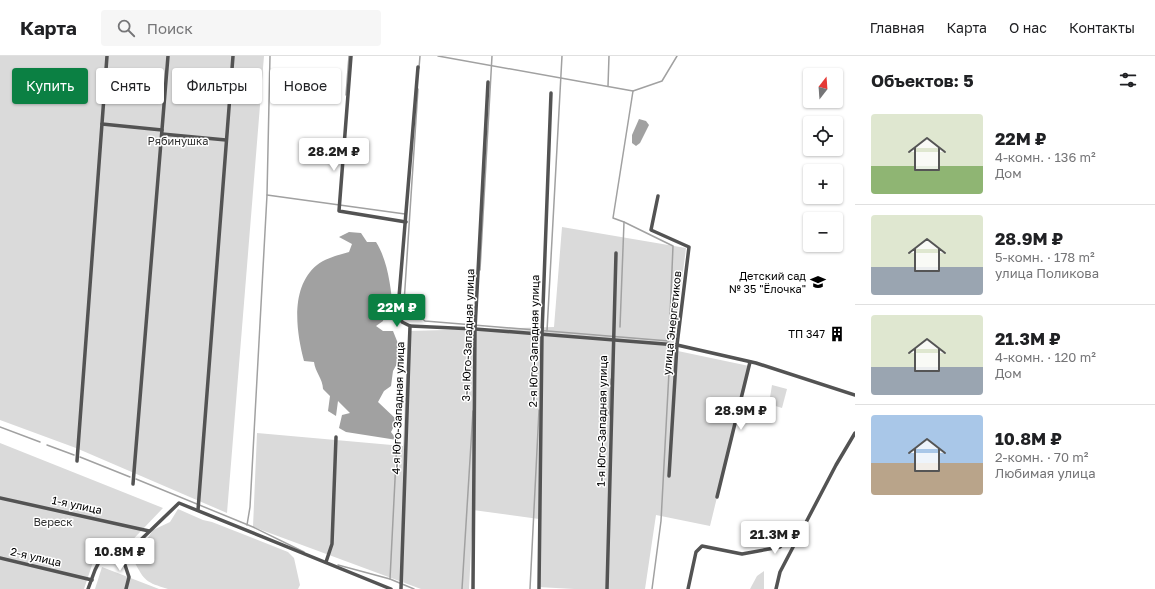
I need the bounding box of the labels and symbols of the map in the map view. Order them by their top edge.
north arrow [803,68,843,108]
park label: Рябинушка [148,134,208,147]
pin: 28.2M ₽ [297,138,371,172]
street label: 3-я Юго-Западная улица [459,268,476,402]
place label: Детский сад № 35 "Ёлочка" [729,269,806,295]
street label: улица Энергетиков [660,270,683,376]
school or university icon: Детский сад № 35 "Ёлочка" [809,273,827,291]
street label: 2-я Юго-Западная улица [526,275,541,407]
pin: 22M ₽ [369,294,425,328]
building icon: ТП 347 [828,325,846,343]
place label: ТП 347 [788,327,825,340]
street label: 4-я Юго-Западная улица [389,341,406,475]
street label: 1-я Юго-Западная улица [594,355,609,487]
pin: 28.9M ₽ [704,397,778,431]
street label: 1-я улица [51,493,103,516]
park label: Вереск [33,515,73,528]
pin: 21.3M ₽ [738,521,812,555]
pin: 10.8M ₽ [83,538,157,572]
street label: 2-я улица [9,544,63,569]

